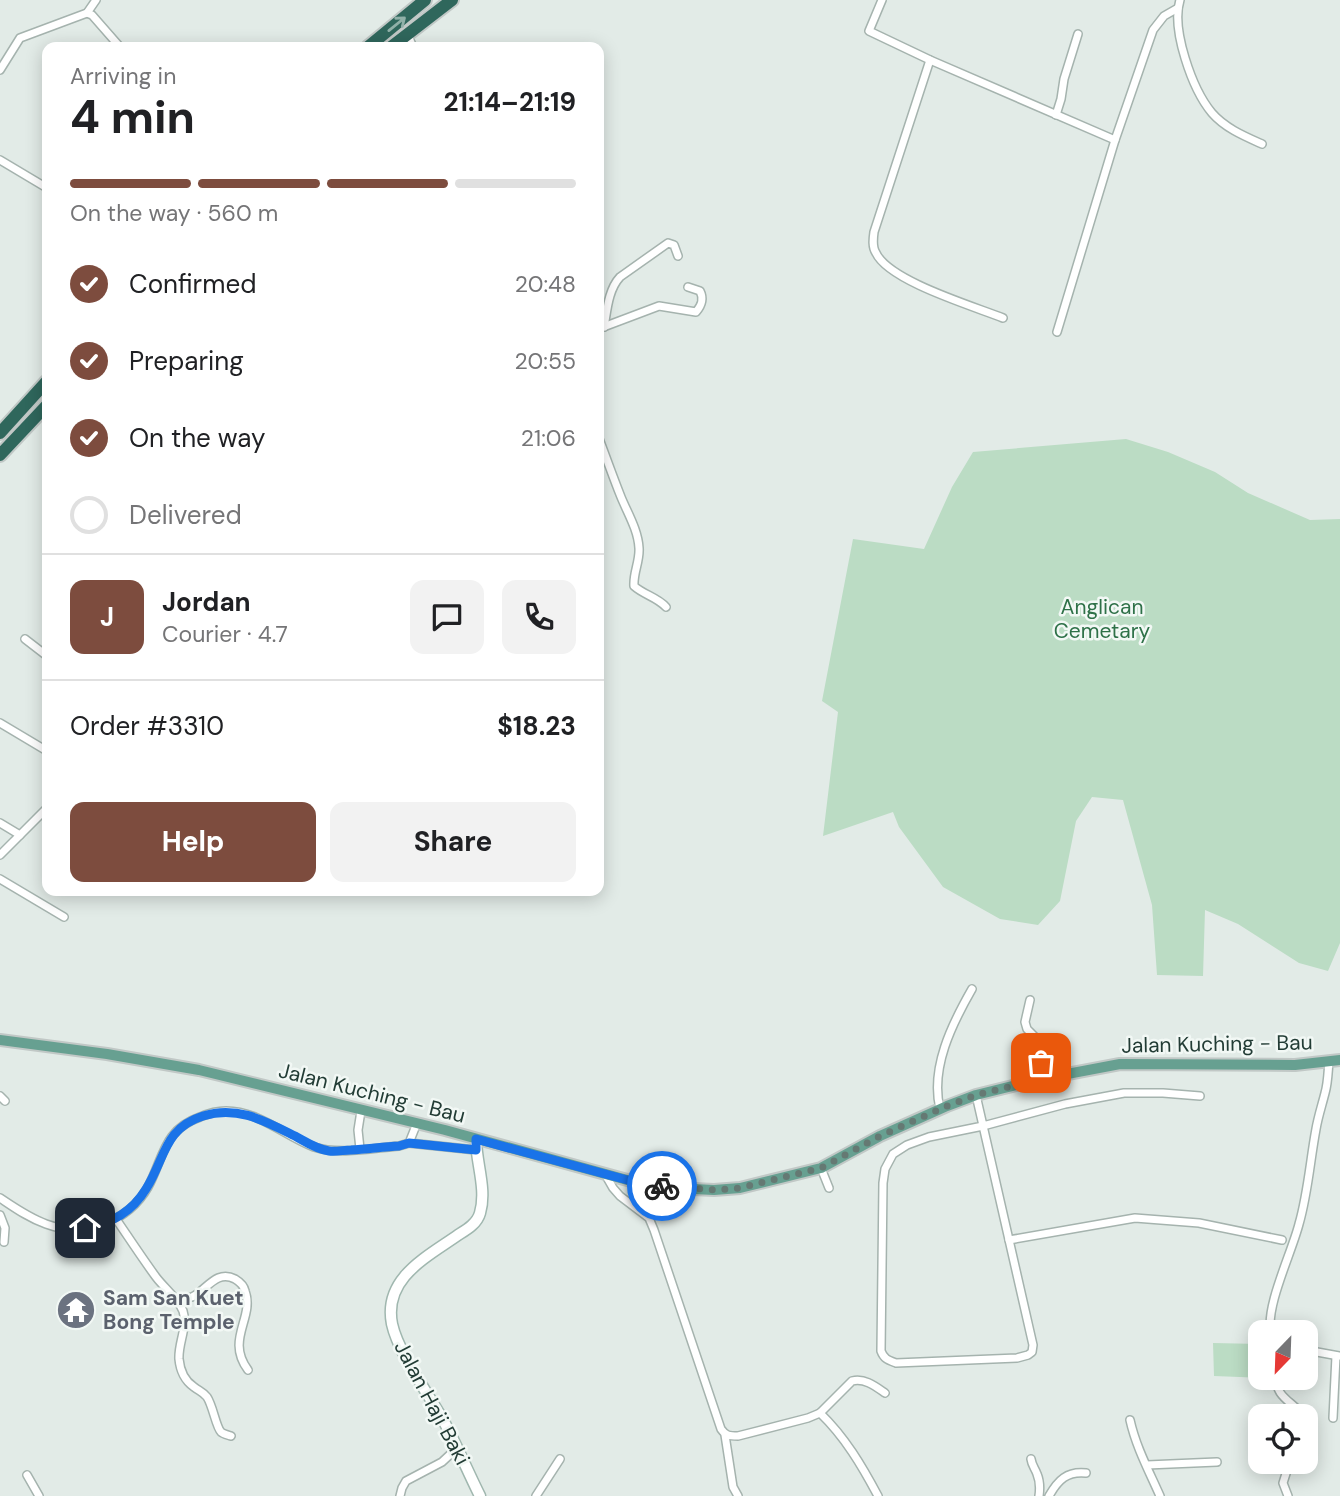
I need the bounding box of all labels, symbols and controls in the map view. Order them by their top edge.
one-way arrow [387,16,405,31]
text: Arriving in [70,61,176,91]
text: 21:14–21:19 [443,85,576,119]
text: 4 min [70,87,195,147]
text: On the way · 560 m [70,198,278,228]
icon: check [70,265,108,303]
text: Confirmed [129,267,256,301]
text: 20:48 [515,269,576,299]
icon: check [70,342,108,380]
text: Preparing [129,344,244,378]
text: 20:55 [515,346,576,376]
icon: check [70,419,108,457]
text: On the way [129,421,265,455]
text: 21:06 [521,423,576,453]
text: Delivered [129,498,242,532]
button: chat [410,580,484,654]
button: phone [502,580,576,654]
text: Jordan [162,585,251,619]
park label: Anglican Cemetary [1054,593,1151,645]
text: J [100,600,114,634]
text: Courier · 4.7 [162,619,288,649]
text: Order #3310 [70,709,224,743]
text: $18.23 [497,709,576,743]
button: Help [70,802,316,882]
button: Share [330,802,576,882]
street label: Jalan Kuching - Bau [1121,1028,1313,1060]
pin [1011,1033,1071,1093]
icon: bag [1022,1044,1060,1082]
street label: Jalan Kuching - Bau [276,1056,468,1130]
courier [627,1151,697,1221]
icon: bike [643,1167,681,1205]
pin [55,1198,115,1258]
icon: home [66,1209,104,1247]
place label: Sam San Kuet Bong Temple [103,1284,244,1336]
temple icon: Sam San Kuet Bong Temple [55,1289,97,1331]
north arrow [1248,1320,1318,1390]
map controls [1248,1320,1318,1474]
street label: Jalan Haji Baki [388,1336,476,1470]
button: locate [1248,1404,1318,1474]

